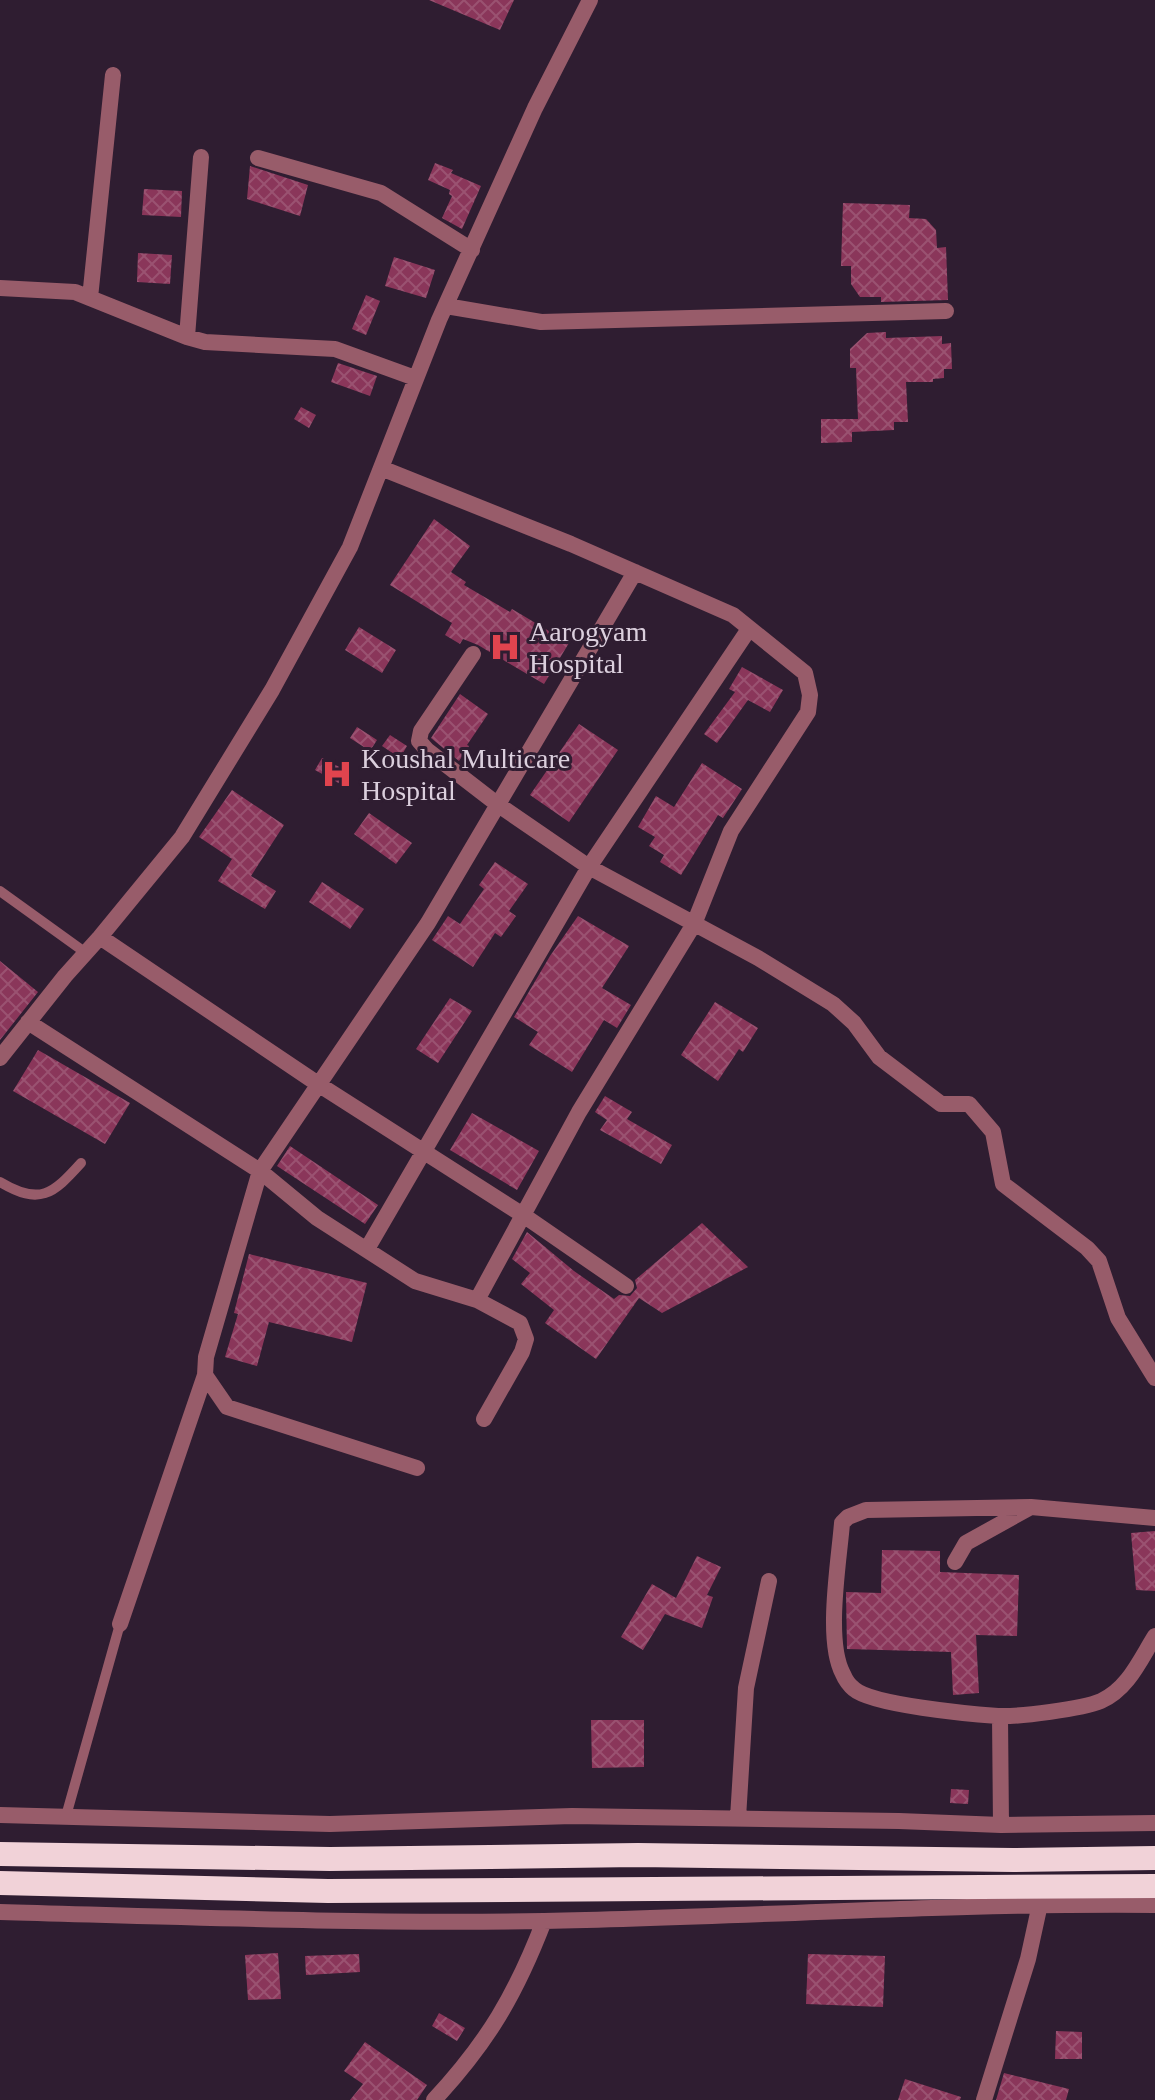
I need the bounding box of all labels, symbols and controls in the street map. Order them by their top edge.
place label: Aarogyam Hospital [529,616,647,679]
hospital icon: Aarogyam Hospital [488,630,522,664]
place label: Koushal Multicare Hospital [361,743,570,806]
hospital icon: Koushal Multicare Hospital [320,757,354,791]

